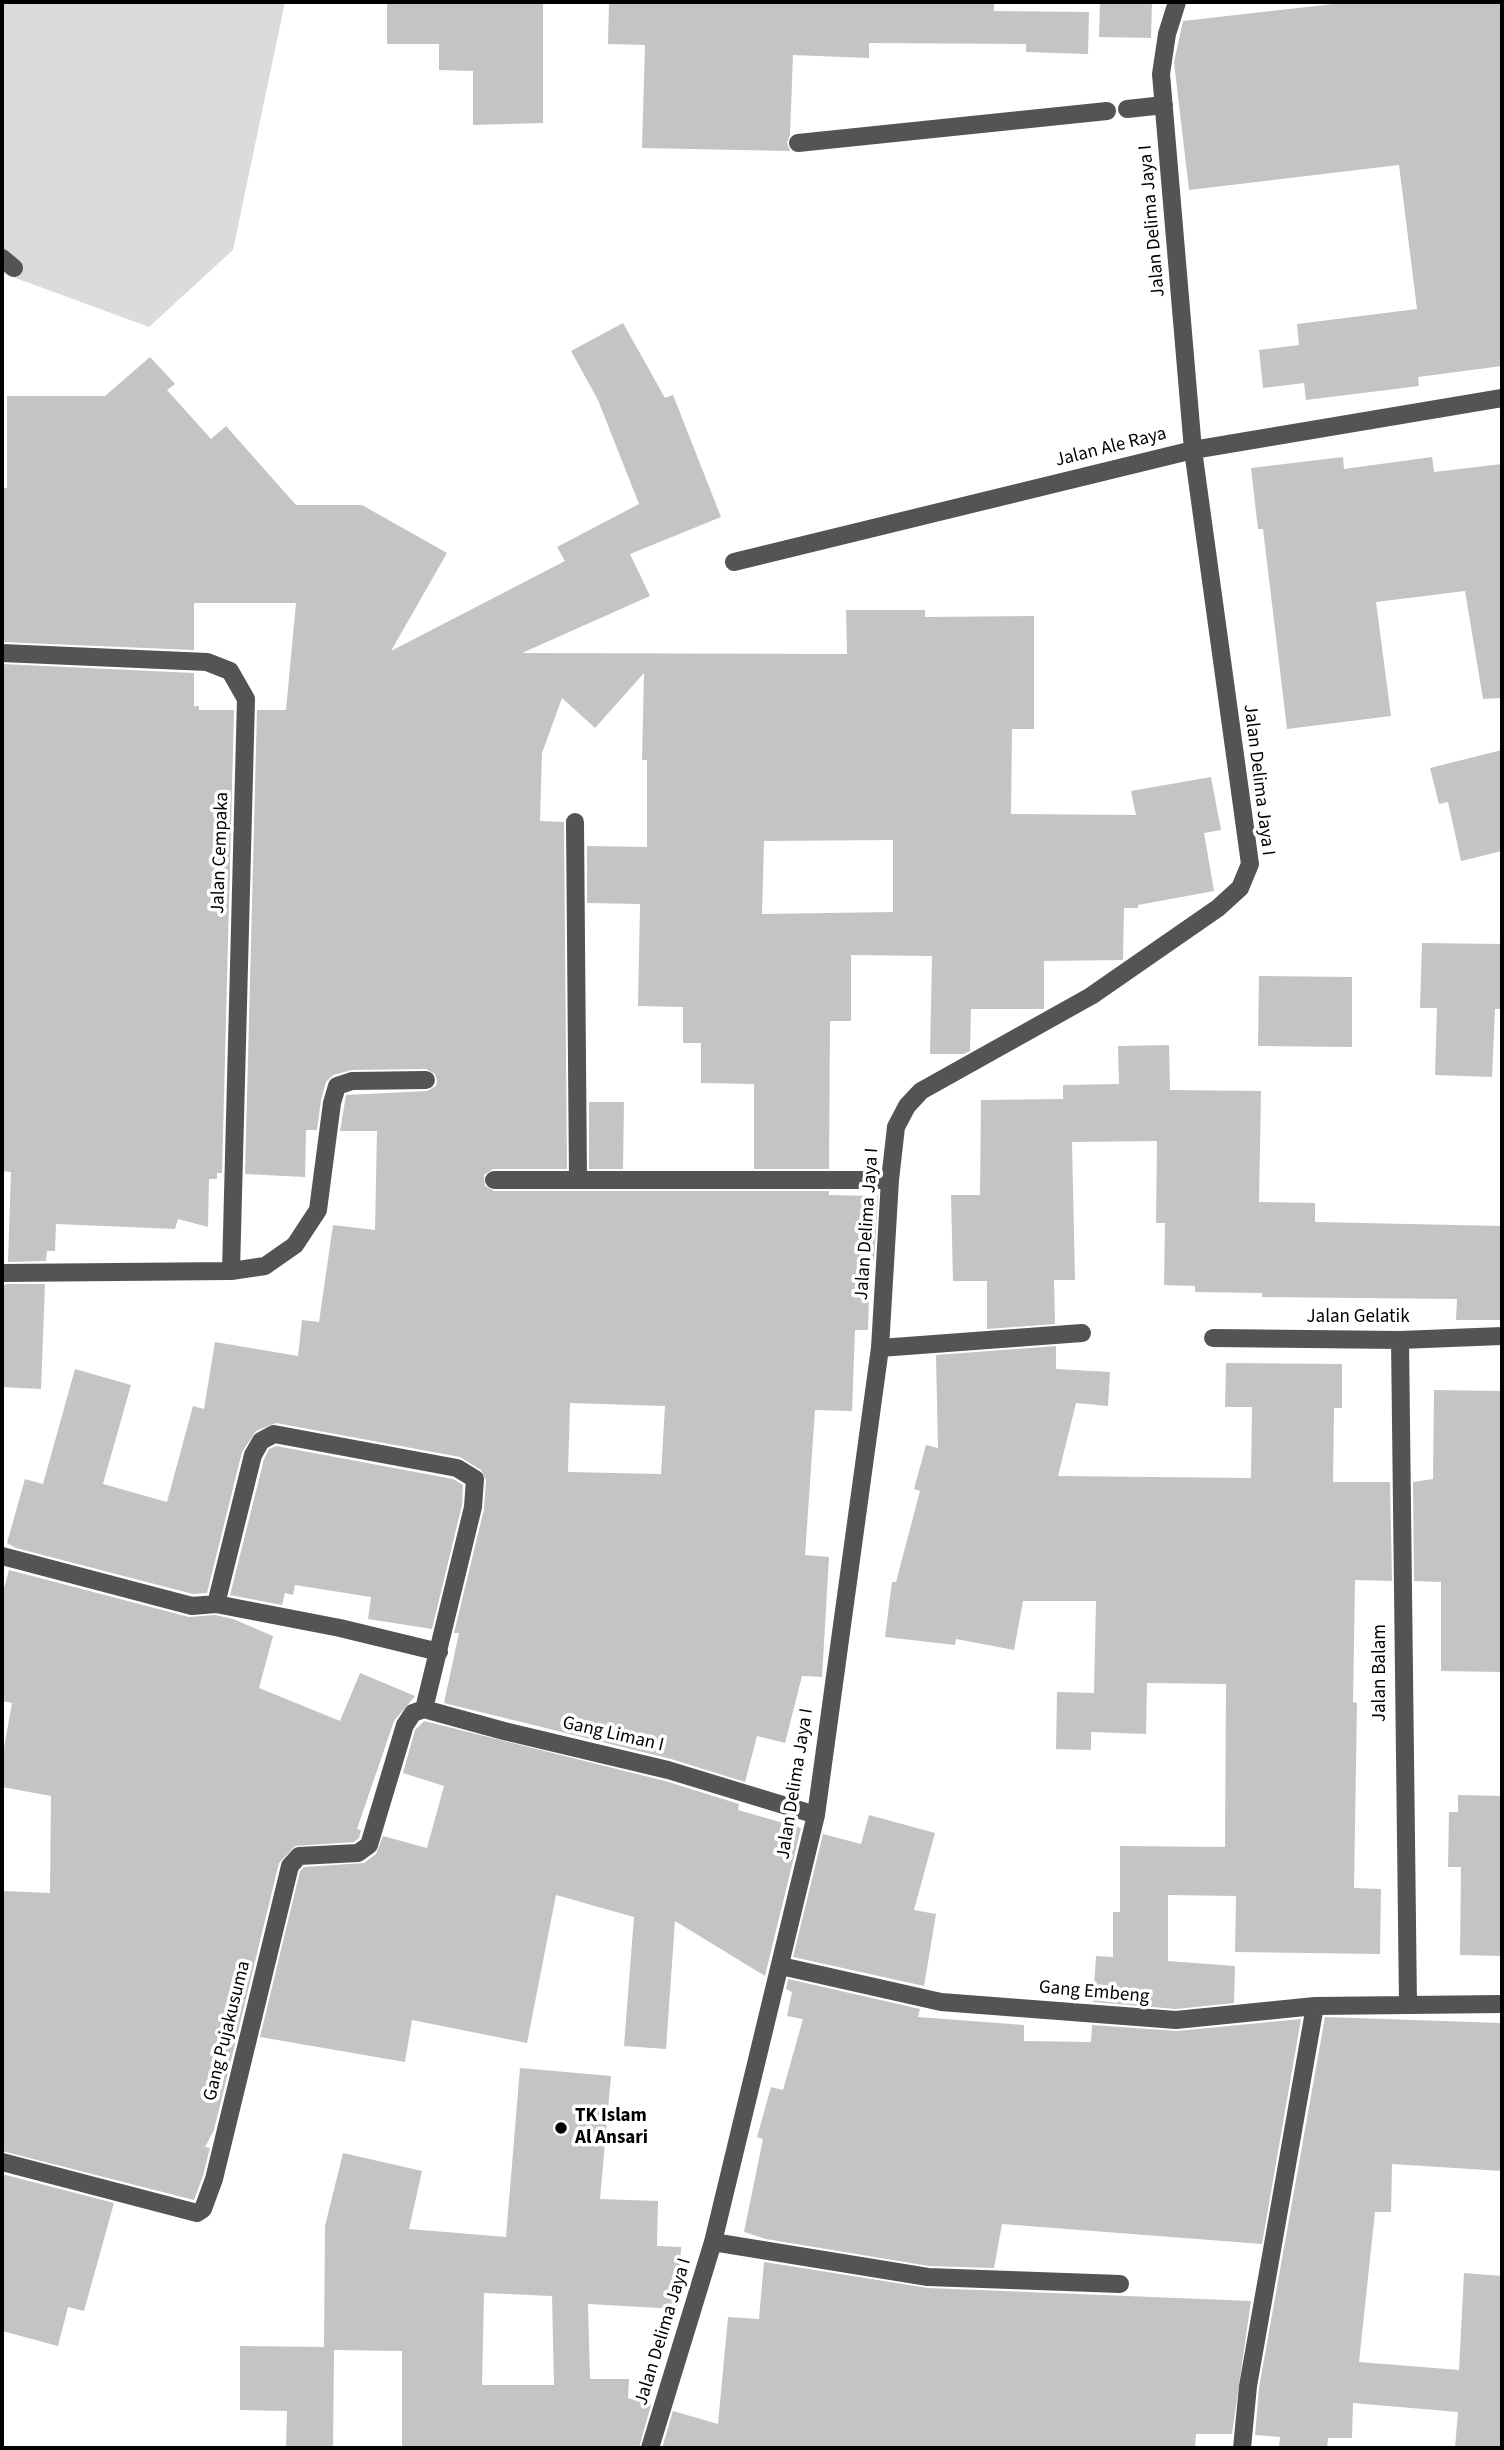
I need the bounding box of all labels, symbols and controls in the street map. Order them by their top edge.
street label: Jalan Delima Jaya I [1135,144,1171,298]
street label: Jalan Ale Raya [1053,423,1169,473]
street label: Jalan Delima Jaya I [1237,703,1279,857]
street label: Jalan Cempaka [207,792,235,914]
street label: Jalan Delima Jaya I [851,1147,885,1301]
street label: Jalan Gelatik [1306,1307,1410,1329]
street label: Jalan Balam [1370,1624,1392,1722]
street label: Jalan Delima Jaya I [773,1707,819,1861]
street label: Gang Liman I [560,1712,666,1758]
street label: Gang Pujakusuma [200,1959,256,2103]
street label: Gang Embeng [1038,1977,1150,2009]
place label: TK Islam Al Ansari [575,2106,648,2150]
marker: TK Islam Al Ansari [553,2120,569,2136]
street label: Jalan Delima Jaya I [631,2256,697,2408]

